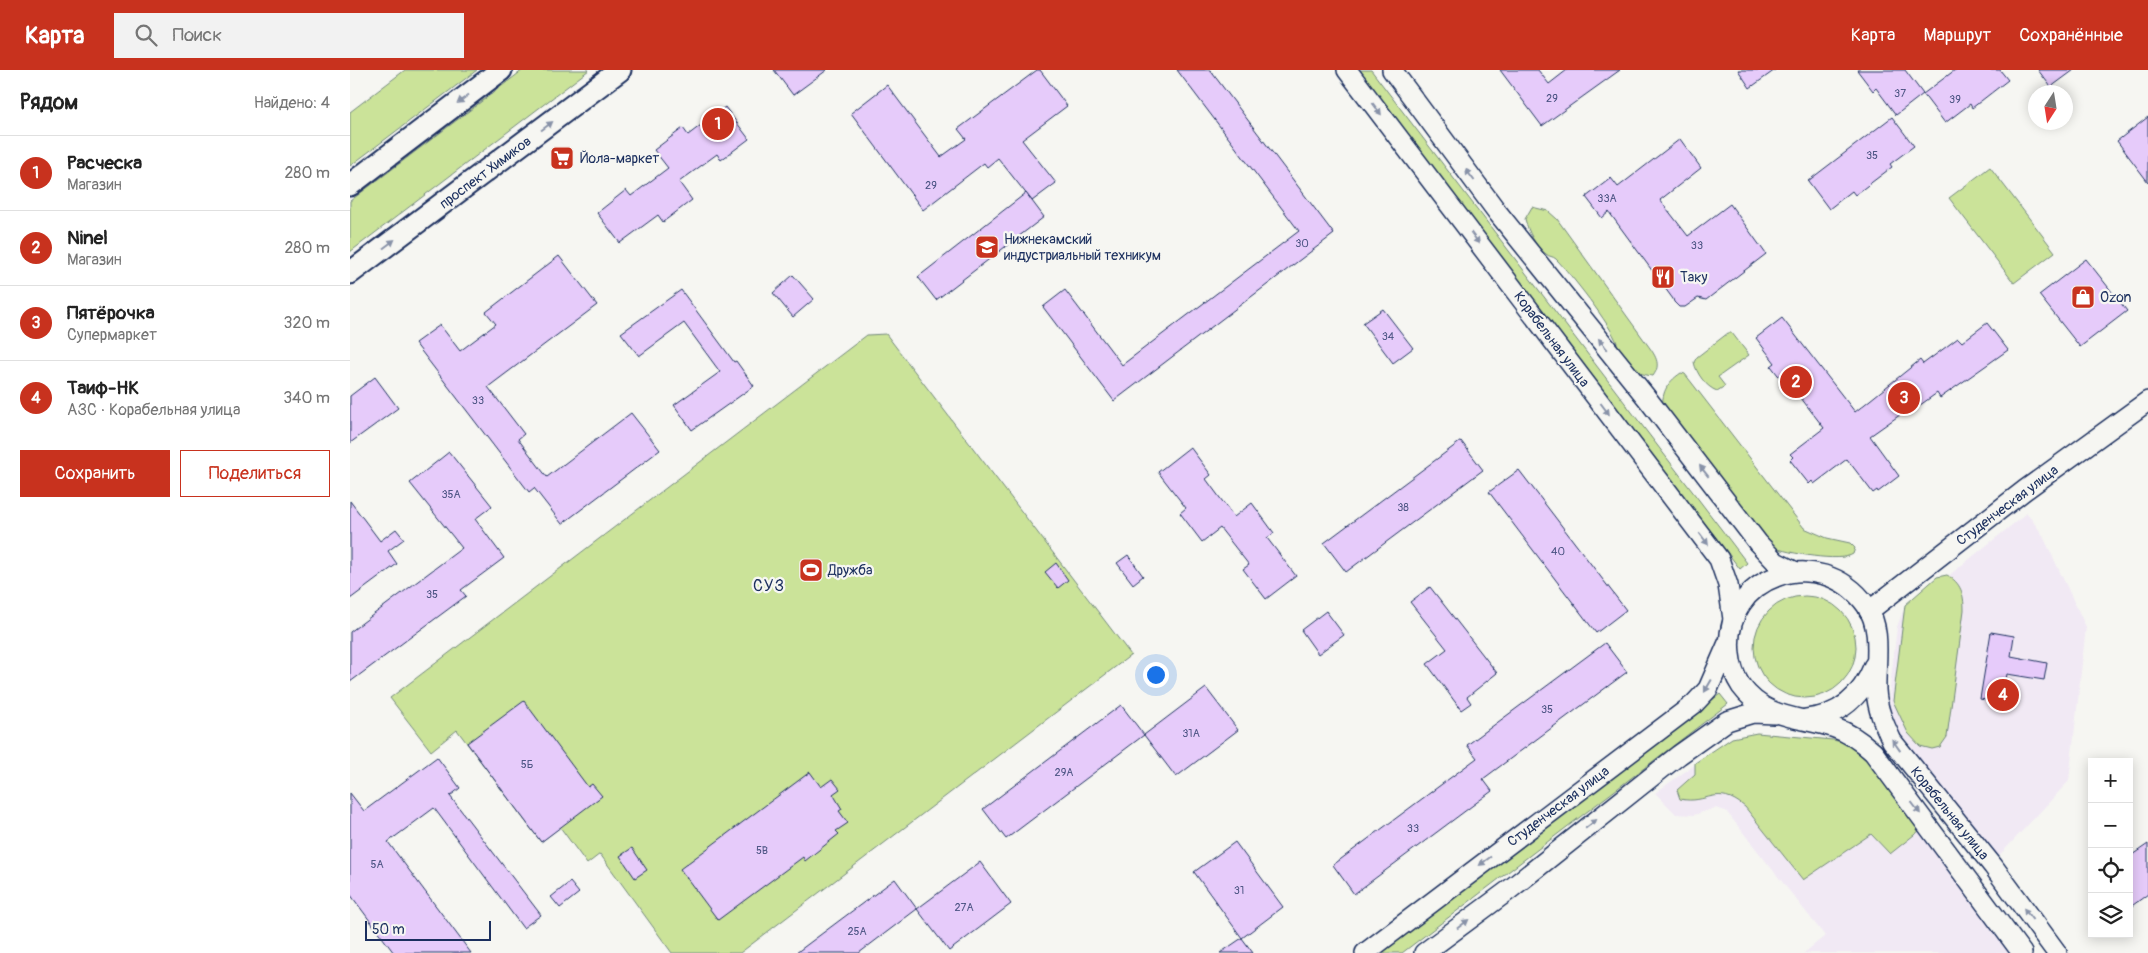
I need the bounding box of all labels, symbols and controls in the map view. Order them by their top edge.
search box [114,13,464,58]
text: Карта [25,21,84,50]
icon: search [132,21,160,49]
text: Поиск [172,23,222,47]
text: Карта [1851,24,1895,47]
text: Маршрут [1923,24,1991,47]
text: Сохранённые [2019,24,2123,47]
north arrow [2028,85,2073,130]
house number: 37 [1894,87,1906,100]
text: Рядом [20,89,78,116]
house number: 29 [1546,92,1558,105]
text: Найдено: 4 [254,93,330,113]
house number: 39 [1949,93,1961,106]
one-way arrow [457,94,470,105]
one-way arrow [1371,102,1382,115]
pin: 1 [702,105,734,143]
one-way arrow [540,121,554,131]
street label: проспект Химиков [436,132,535,212]
supermarket icon: Йола-маркет [549,145,575,171]
house number: 35 [1866,149,1878,162]
place label: Йола-маркет [580,150,659,167]
text: Расческа [67,151,142,175]
text: 1 [33,163,39,183]
text: 280 m [284,163,330,183]
one-way arrow [1465,168,1475,182]
text: Магазин [67,175,122,195]
house number: 29 [925,179,937,192]
house number: 33А [1597,192,1617,205]
text: Ninel [67,226,108,250]
place label: Нижнекамский индустриальный техникум [1004,231,1161,264]
one-way arrow [1470,231,1480,245]
school or university icon: Нижнекамский индустриальный техникум [974,234,1000,260]
house number: 30 [1295,237,1309,250]
text: 2 [32,238,40,258]
text: 280 m [284,238,330,258]
one-way arrow [382,239,396,249]
house number: 33 [1691,239,1703,252]
text: Магазин [67,250,122,270]
restaurant icon: Таку [1650,264,1676,290]
place label: Таку [1680,269,1708,286]
shop icon: Ozon [2070,284,2096,310]
street label: Корабельная улица [1510,288,1593,390]
place label: Ozon [2100,289,2132,306]
text: Пятёрочка [67,301,155,325]
text: 3 [32,313,40,333]
text: 320 m [284,313,330,333]
text: Супермаркет [67,325,157,345]
house number: 34 [1382,330,1395,343]
one-way arrow [1598,337,1609,350]
pin: 2 [1780,363,1812,401]
text: Таиф-НК [67,376,139,400]
pin: 3 [1888,379,1920,417]
text: 4 [31,388,41,408]
text: 340 m [283,388,330,408]
house number: 33 [472,394,484,407]
text: АЗС · Корабельная улица [67,400,240,420]
one-way arrow [1600,402,1611,415]
button: Сохранить [20,450,170,497]
button: Поделиться [180,450,330,497]
street label: Студенческая улица [1953,462,2062,549]
one-way arrow [1699,464,1709,478]
house number: 35А [441,488,461,501]
house number: 38 [1397,501,1409,514]
one-way arrow [1698,532,1709,545]
house number: 40 [1551,545,1565,558]
sports icon: Дружба [798,557,824,583]
place label: Дружба [827,562,873,579]
district label: СУЗ [753,576,785,596]
house number: 35 [426,588,438,601]
your location [1143,662,1169,688]
pin: 4 [1987,676,2019,714]
one-way arrow [1704,679,1713,692]
house number: 35 [1541,703,1553,716]
house number: 31А [1182,727,1200,740]
one-way arrow [1890,739,1901,752]
house number: 5Б [521,758,533,771]
map controls [2088,758,2133,938]
button: + [2088,758,2133,803]
street label: Студенческая улица [1504,763,1613,850]
street label: Корабельная улица [1907,763,1992,863]
house number: 29А [1055,766,1073,779]
one-way arrow [1911,801,1921,815]
button: − [2088,803,2133,848]
one-way arrow [1585,818,1598,829]
house number: 33 [1407,822,1419,835]
house number: 5В [756,844,768,857]
button: locate [2088,848,2133,893]
one-way arrow [1479,856,1492,867]
house number: 5А [370,858,384,871]
house number: 31 [1234,884,1244,897]
button: layers [2088,893,2133,938]
house number: 27А [954,901,974,914]
one-way arrow [2023,908,2034,921]
scale bar [365,918,491,941]
one-way arrow [1456,918,1469,929]
text: 50 m [372,921,405,938]
house number: 25А [847,925,867,938]

